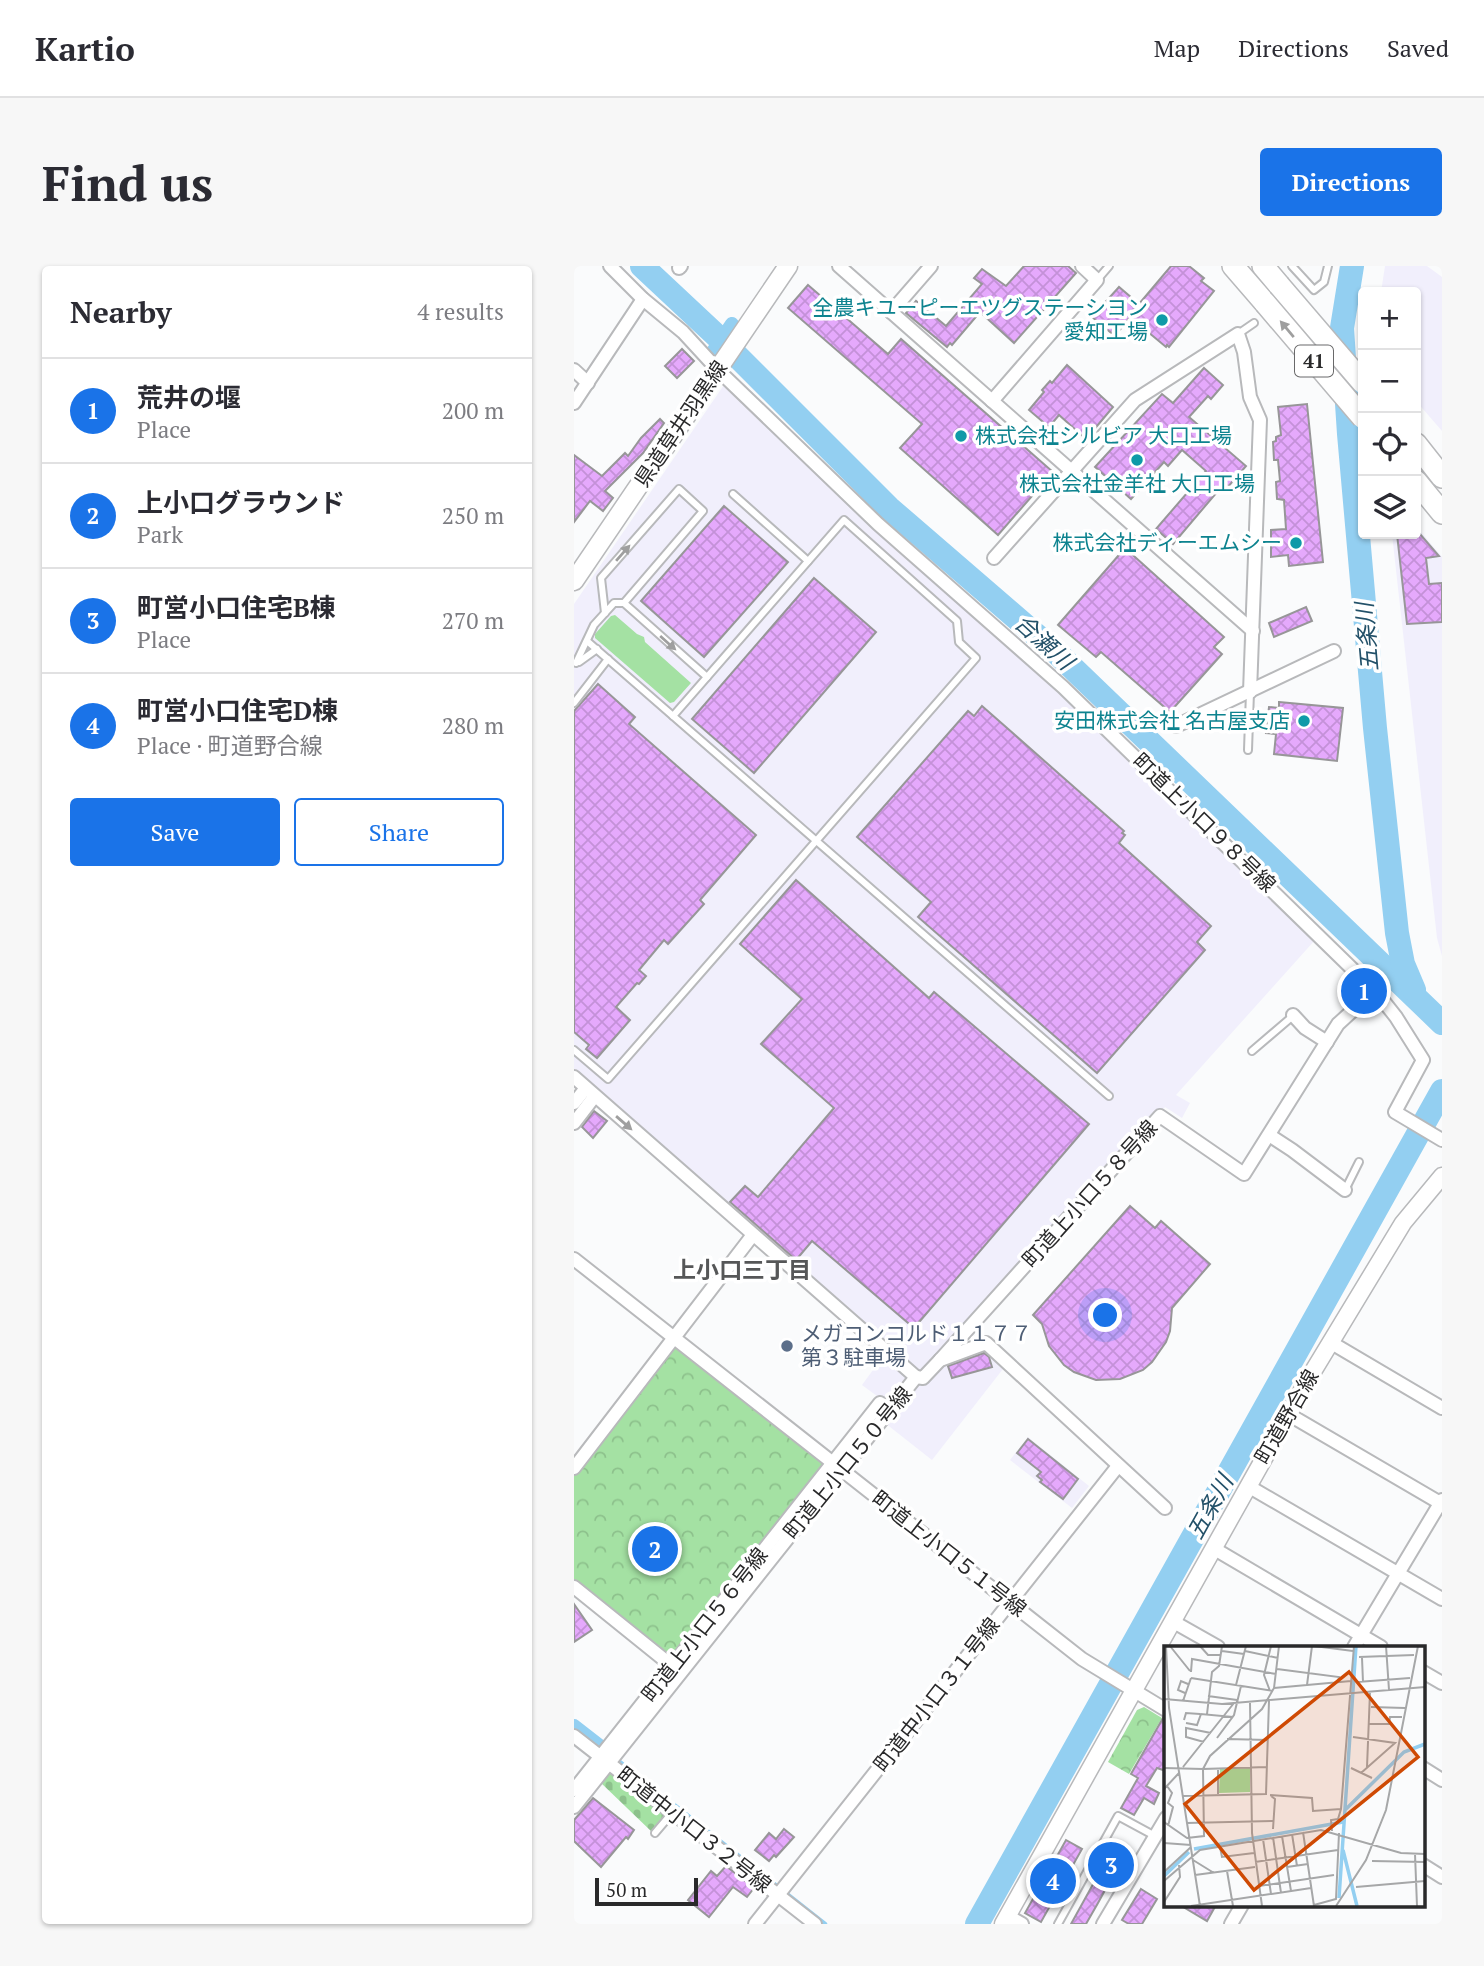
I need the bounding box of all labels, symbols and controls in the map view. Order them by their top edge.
text: Kartio [35,27,135,70]
text: Map [1154,32,1200,64]
text: Directions [1238,32,1349,64]
text: Saved [1387,32,1449,64]
button: Directions [1260,148,1442,216]
text: Find us [42,150,213,215]
map controls [1358,287,1421,539]
button: + [1358,287,1421,350]
text: Nearby [70,292,172,332]
place label: 全農キユーピーエツグステーシヨン 愛知工場 [812,293,1148,345]
text: 4 results [417,296,504,327]
marker: 全農キユーピーエツグステーシヨン 愛知工場 [1154,312,1170,328]
one-way arrow [1280,321,1295,338]
road number: 41 [1295,346,1333,376]
button: − [1358,350,1421,413]
street label: 県道草井羽黒線 [627,355,733,492]
text: 荒井の堰 [137,380,241,414]
text: 1 [87,395,100,426]
text: 200 m [442,395,504,426]
button: locate [1358,413,1421,476]
text: Place [137,414,191,445]
place label: 株式会社シルビア 大口工場 [975,421,1232,449]
marker: 株式会社シルビア 大口工場 [953,428,969,444]
marker: 株式会社金羊社 大口工場 [1129,452,1145,468]
place label: 株式会社金羊社 大口工場 [1019,469,1255,497]
button: layers [1358,476,1421,539]
text: 上小口グラウンド [137,485,345,519]
text: 2 [87,500,100,531]
text: 250 m [442,500,504,531]
text: Park [137,519,183,550]
place label: 株式会社ディーエムシー [1052,528,1282,556]
marker: 株式会社ディーエムシー [1288,535,1304,551]
one-way arrow [615,545,630,562]
text: 町営小口住宅B棟 [137,590,336,624]
water label: 五条川 [1348,598,1385,673]
text: 3 [87,605,100,636]
text: 270 m [442,605,504,636]
water label: 合瀬川 [1008,607,1083,678]
text: Place [137,624,191,655]
one-way arrow [660,635,677,650]
text: 町営小口住宅D棟 [137,693,338,727]
place label: 安田株式会社 名古屋支店 [1054,706,1290,734]
text: 4 [87,710,100,741]
text: 280 m [442,710,504,741]
marker: 安田株式会社 名古屋支店 [1296,713,1312,729]
text: Place · 町道野合線 [137,730,323,761]
street label: 町道上小口９８号線 [1127,747,1282,898]
button: Save [70,798,280,866]
button: Share [294,798,504,866]
pin: 1 [1341,965,1387,1017]
street label: 町道上小口５８号線 [1016,1114,1163,1273]
one-way arrow [615,1115,633,1131]
district label: 上小口三丁目 [673,1254,811,1285]
your location [1088,1298,1122,1332]
place label: メガコンコルド１１７７ 第３駐車場 [801,1319,1032,1371]
marker: メガコンコルド１１７７ 第３駐車場 [779,1338,795,1354]
street label: 町道野合線 [1248,1364,1325,1469]
street label: 町道上小口５０号線 [777,1380,918,1545]
water label: 五条川 [1179,1466,1241,1544]
street label: 町道上小口５１号線 [867,1484,1033,1622]
pin: 2 [632,1523,678,1575]
street label: 町道上小口５６号線 [635,1541,773,1707]
street label: 町道中小口３１号線 [867,1611,1005,1777]
inset map [1164,1646,1424,1906]
street label: 町道中小口３２号線 [612,1760,778,1898]
pin: 3 [1088,1839,1134,1891]
pin: 4 [1030,1855,1076,1907]
scale bar [595,1875,698,1907]
text: 50 m [606,1877,647,1902]

